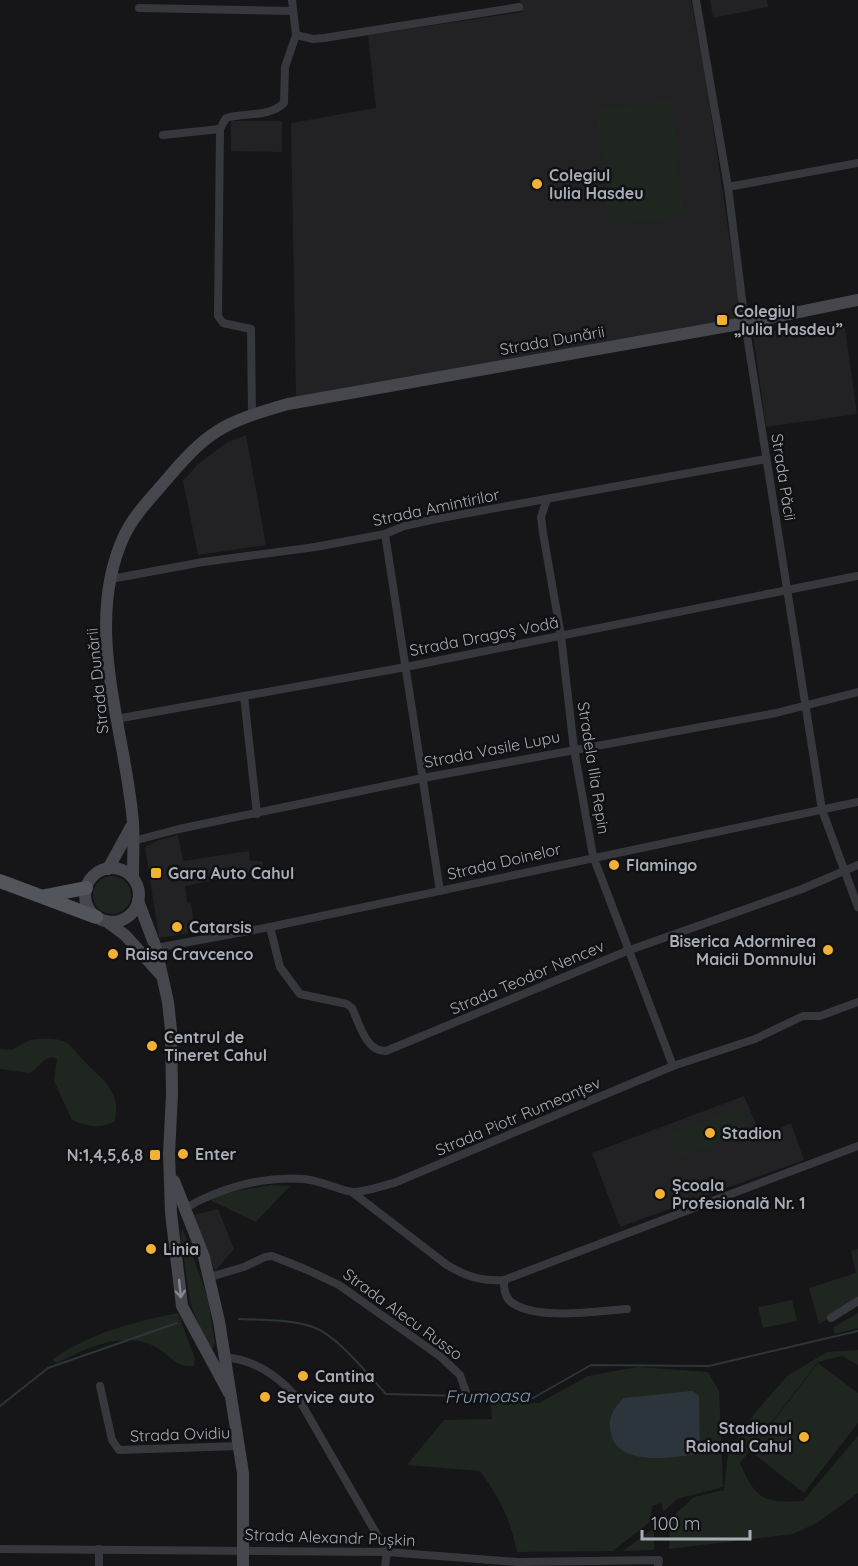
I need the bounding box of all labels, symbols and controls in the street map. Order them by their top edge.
place label: Colegiul Iulia Hasdeu [549,165,644,203]
marker: Colegiul Iulia Hasdeu [530,177,544,191]
place label: Colegiul „Iulia Hasdeu” [734,301,843,339]
marker: Colegiul „Iulia Hasdeu” [715,313,729,327]
street label: Strada Dunării [498,321,606,359]
street label: Strada Păcii [767,432,801,522]
street label: Strada Amintirilor [371,484,501,530]
street label: Strada Dragoș Vodă [408,612,560,660]
street label: Strada Dunării [81,627,113,735]
street label: Stradela Ilia Repin [574,700,614,836]
street label: Strada Vasile Lupu [422,726,562,772]
street label: Strada Doinelor [445,838,563,884]
place label: Flamingo [626,855,697,875]
marker: Flamingo [607,858,621,872]
place label: Gara Auto Cahul [168,863,294,883]
marker: Gara Auto Cahul [149,866,163,880]
place label: Catarsis [189,917,252,937]
marker: Catarsis [170,920,184,934]
place label: Biserica Adormirea Maicii Domnului [669,931,816,969]
street label: Strada Teodor Nencev [447,935,607,1019]
marker: Biserica Adormirea Maicii Domnului [821,943,835,957]
place label: Raisa Cravcenco [125,944,253,964]
marker: Raisa Cravcenco [106,947,120,961]
place label: Centrul de Tineret Cahul [164,1027,267,1065]
marker: Centrul de Tineret Cahul [145,1039,159,1053]
street label: Strada Piotr Rumeanțev [432,1072,604,1160]
place label: Stadion [722,1123,782,1143]
marker: Stadion [703,1126,717,1140]
place label: Enter [195,1144,237,1164]
place label: N:1,4,5,6,8 [67,1145,143,1165]
marker: Enter [176,1147,190,1161]
marker: N:1,4,5,6,8 [148,1148,162,1162]
place label: Școala Profesională Nr. 1 [672,1175,806,1213]
marker: Școala Profesională Nr. 1 [653,1187,667,1201]
place label: Linia [163,1239,199,1259]
marker: Linia [144,1242,158,1256]
street label: Strada Alecu Russo [339,1264,467,1364]
one-way arrow [175,1279,186,1299]
place label: Cantina [315,1366,375,1386]
marker: Cantina [296,1369,310,1383]
water label: Frumoasa [444,1384,531,1408]
place label: Service auto [277,1387,374,1407]
marker: Service auto [258,1390,272,1404]
place label: Stadionul Raional Cahul [686,1418,792,1456]
street label: Strada Ovidiu [130,1422,230,1446]
marker: Stadionul Raional Cahul [797,1430,811,1444]
scale bar [642,1503,750,1541]
text: 100 m [651,1512,700,1535]
street label: Strada Alexandr Pușkin [244,1524,416,1550]

